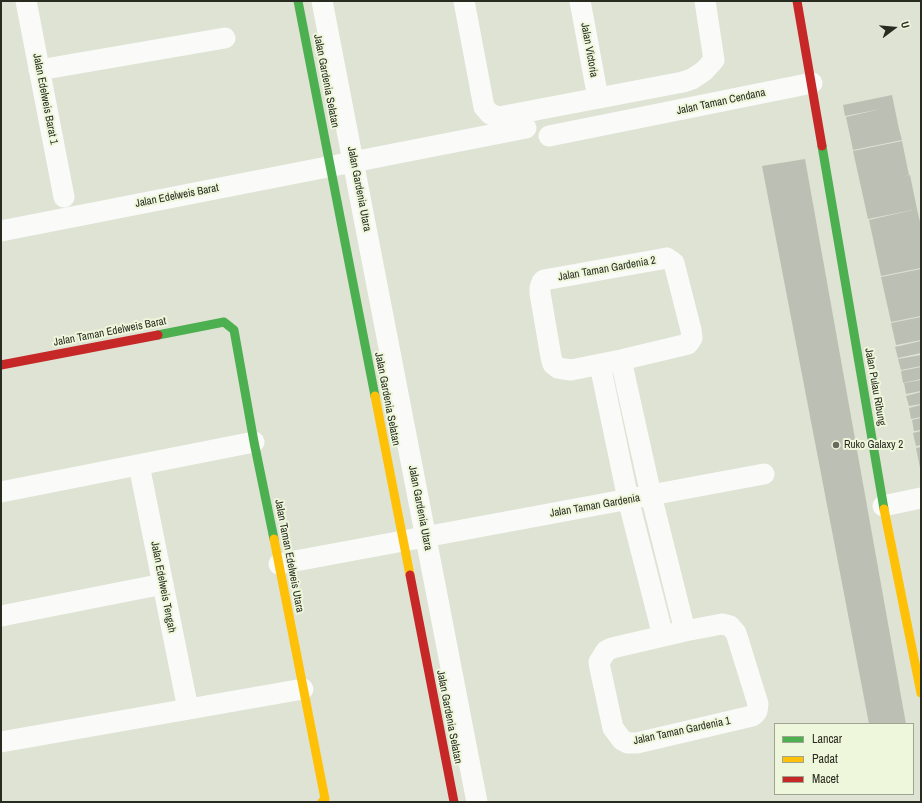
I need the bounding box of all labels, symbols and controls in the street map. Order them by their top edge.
north arrow [874,8,914,48]
text: U [898,20,913,30]
street label: Jalan Victoria [578,22,600,78]
street label: Jalan Gardenia Selatan [310,33,342,129]
street label: Jalan Edelweis Barat 1 [30,52,60,146]
street label: Jalan Taman Cendana [675,86,767,118]
street label: Jalan Gardenia Utara [344,145,374,233]
street label: Jalan Edelweis Barat [134,181,220,211]
street label: Jalan Taman Gardenia 2 [557,254,657,284]
street label: Jalan Taman Edelweis Barat [53,315,167,349]
street label: Jalan Pulau Ribung [862,347,888,427]
street label: Jalan Gardenia Selatan [371,351,403,447]
place label: Ruko Galaxy 2 [844,438,903,452]
marker: Ruko Galaxy 2 [831,440,841,450]
street label: Jalan Gardenia Utara [405,464,435,552]
street label: Jalan Taman Gardenia [549,492,641,520]
street label: Jalan Taman Edelweis Utara [272,498,306,614]
street label: Jalan Edelweis Tengah [148,540,178,634]
street label: Jalan Gardenia Selatan [433,669,465,765]
street label: Jalan Taman Gardenia 1 [632,714,732,748]
legend [774,723,914,795]
text: Lancar [812,731,842,747]
text: Padat [812,751,838,767]
text: Macet [812,771,839,787]

